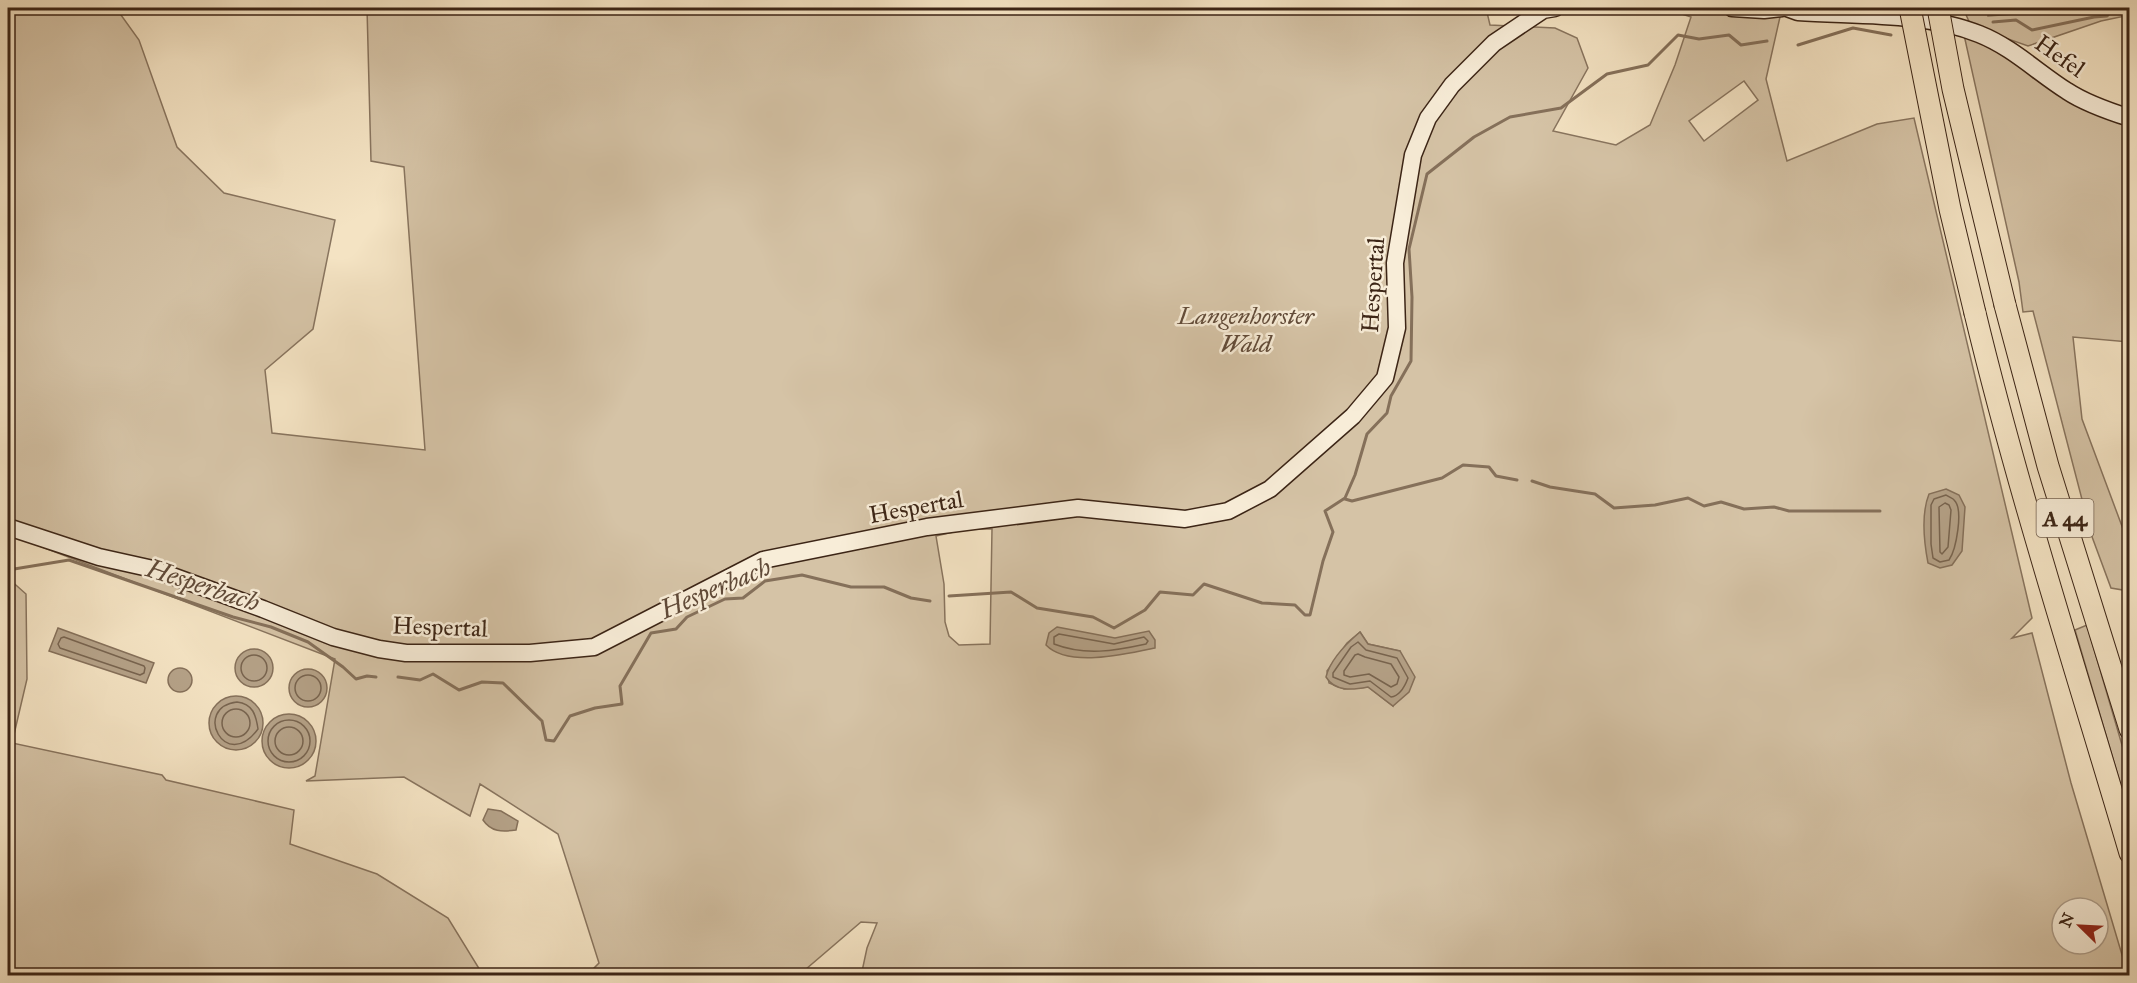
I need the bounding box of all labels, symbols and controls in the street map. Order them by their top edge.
street label: Hefel [2029,28,2091,84]
street label: Hespertal [1355,236,1391,334]
park label: Langenhorster Wald [1177,301,1316,359]
street label: Hespertal [866,484,966,530]
road number: A 44 [2036,499,2094,537]
water label: Hesperbach [654,550,776,627]
water label: Hesperbach [141,551,264,619]
street label: Hespertal [392,610,489,644]
north arrow [2050,896,2110,956]
text: N [2055,910,2078,930]

